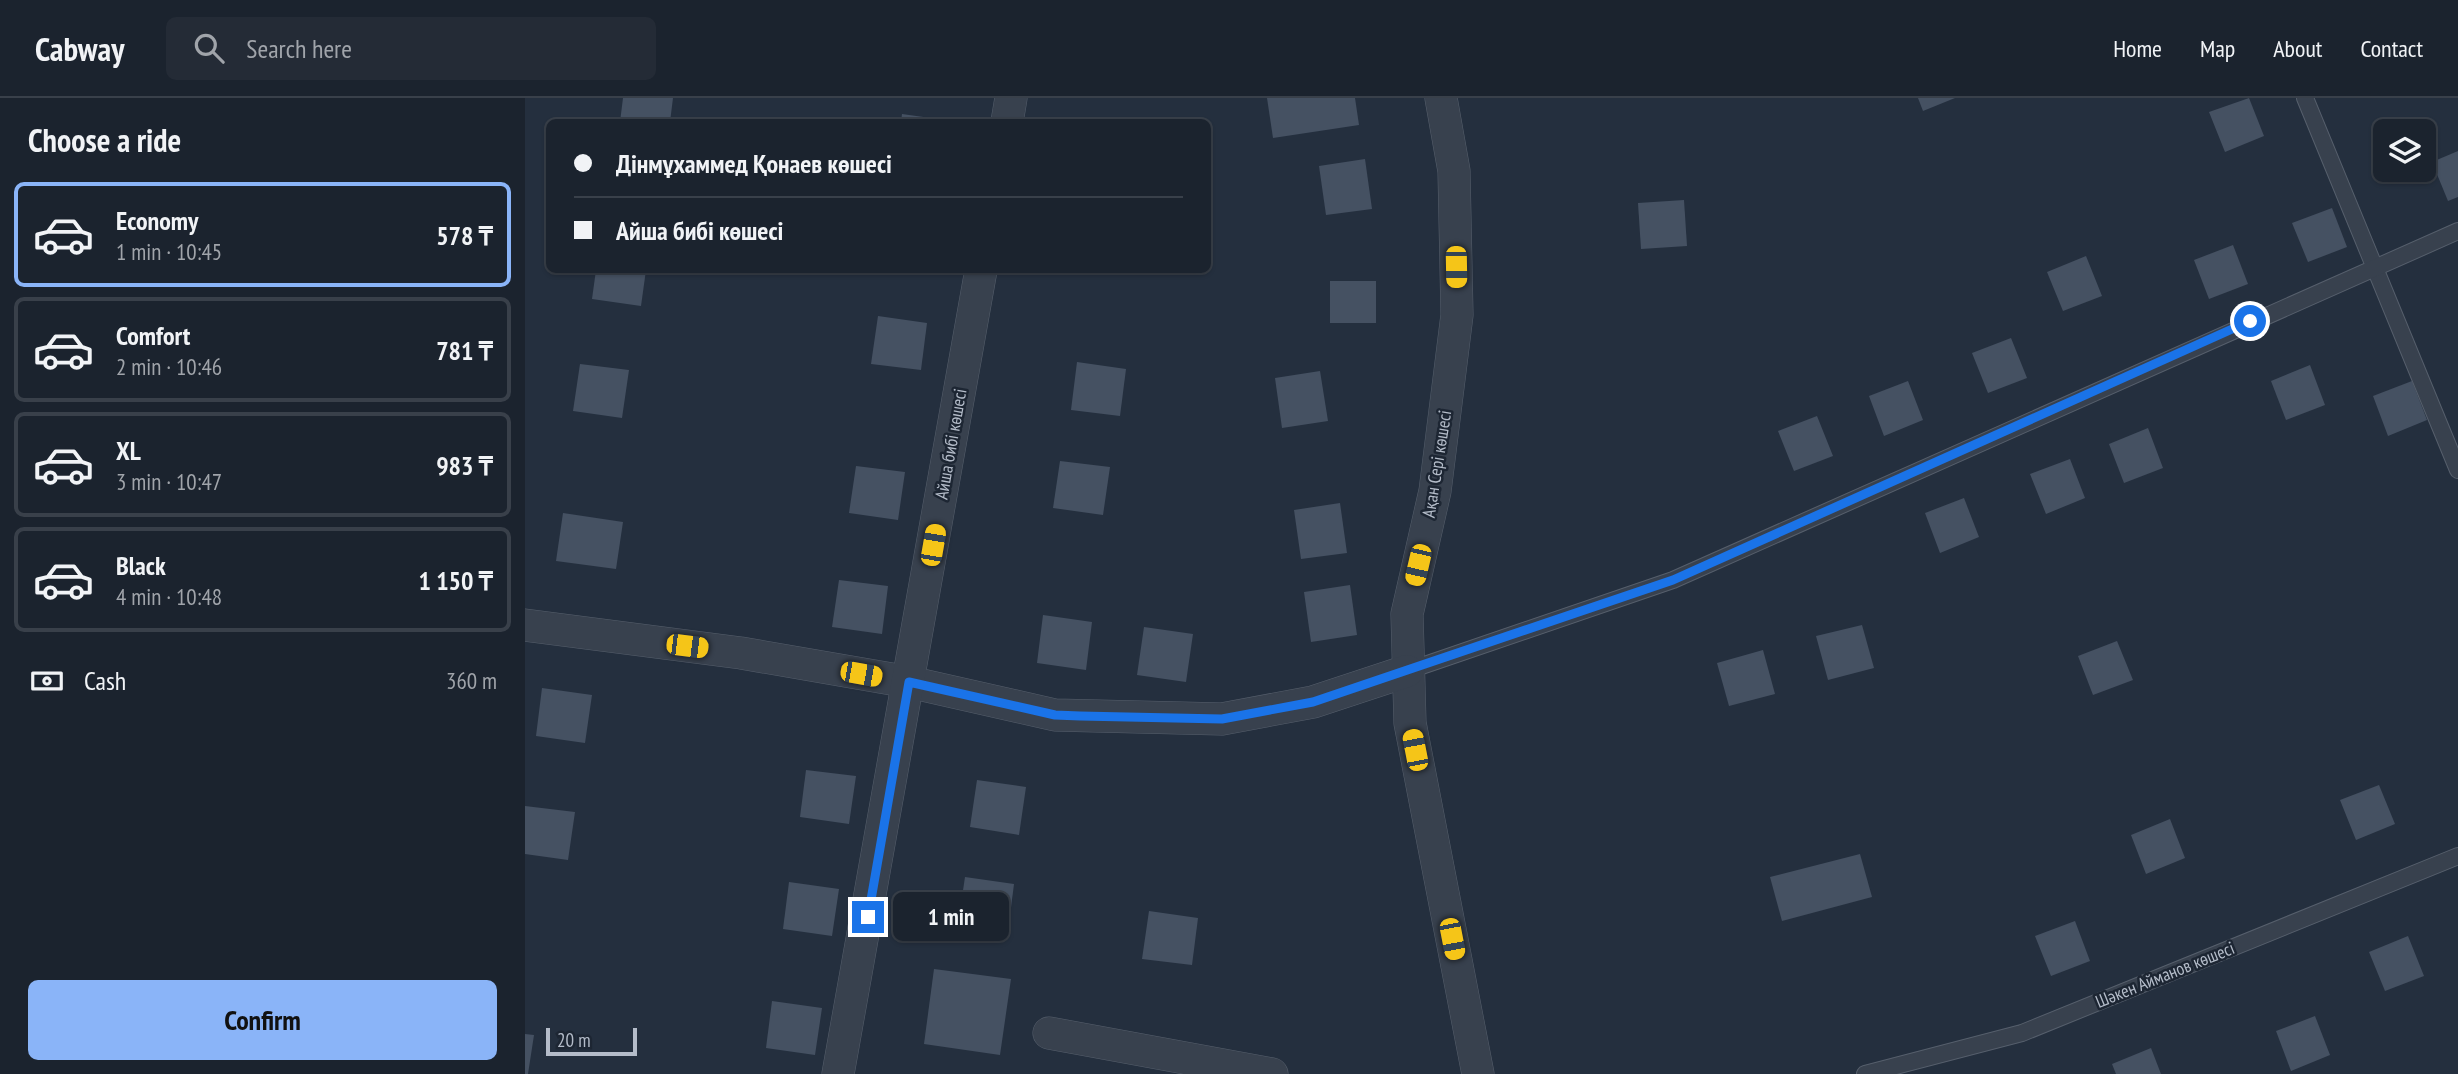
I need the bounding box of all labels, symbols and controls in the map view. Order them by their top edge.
search box [166,17,656,80]
text: Cabway [35,27,124,70]
icon: search [190,29,228,67]
text: Search here [246,32,352,65]
text: Home [2113,33,2162,64]
text: Map [2200,33,2235,64]
text: About [2273,33,2322,64]
text: Contact [2360,33,2423,64]
text: Choose a ride [28,119,181,161]
map controls [2373,119,2436,182]
button: layers [2373,119,2436,182]
text: Дінмұхаммед Қонаев көшесі [616,147,892,180]
icon: car [32,203,95,266]
text: Economy [116,204,198,237]
text: Айша бибі көшесі [616,214,783,247]
text: 578 ₸ [436,219,493,252]
text: 1 min · 10:45 [116,237,222,266]
car [1446,246,1467,288]
route start [2234,305,2266,337]
icon: car [32,318,95,381]
text: Comfort [116,319,190,352]
text: 781 ₸ [436,334,493,367]
text: 2 min · 10:46 [116,352,222,381]
street label: Айша бибі көшесі [929,387,972,501]
street label: Ақан Сері көшесі [1417,409,1456,519]
icon: car [32,433,95,496]
text: XL [116,434,141,467]
text: 983 ₸ [436,449,493,482]
text: 3 min · 10:47 [116,467,222,496]
car [920,522,947,568]
car [1404,542,1433,588]
icon: car [32,548,95,611]
text: Black [116,549,166,582]
text: 1 150 ₸ [418,564,493,597]
text: 4 min · 10:48 [116,582,222,611]
car [665,633,710,659]
car [839,660,884,688]
icon: cash [28,662,66,700]
text: Cash [84,664,126,697]
text: 360 m [446,666,497,695]
car [1401,727,1430,773]
callout: 1 min [893,892,1008,942]
route end [852,901,884,933]
text: 1 min [928,902,974,931]
car [1438,916,1467,962]
street label: Шәкен Айманов көшесі [2092,936,2238,1013]
button: Confirm [28,980,497,1060]
scale bar [546,1025,637,1057]
text: 20 m [557,1028,591,1052]

